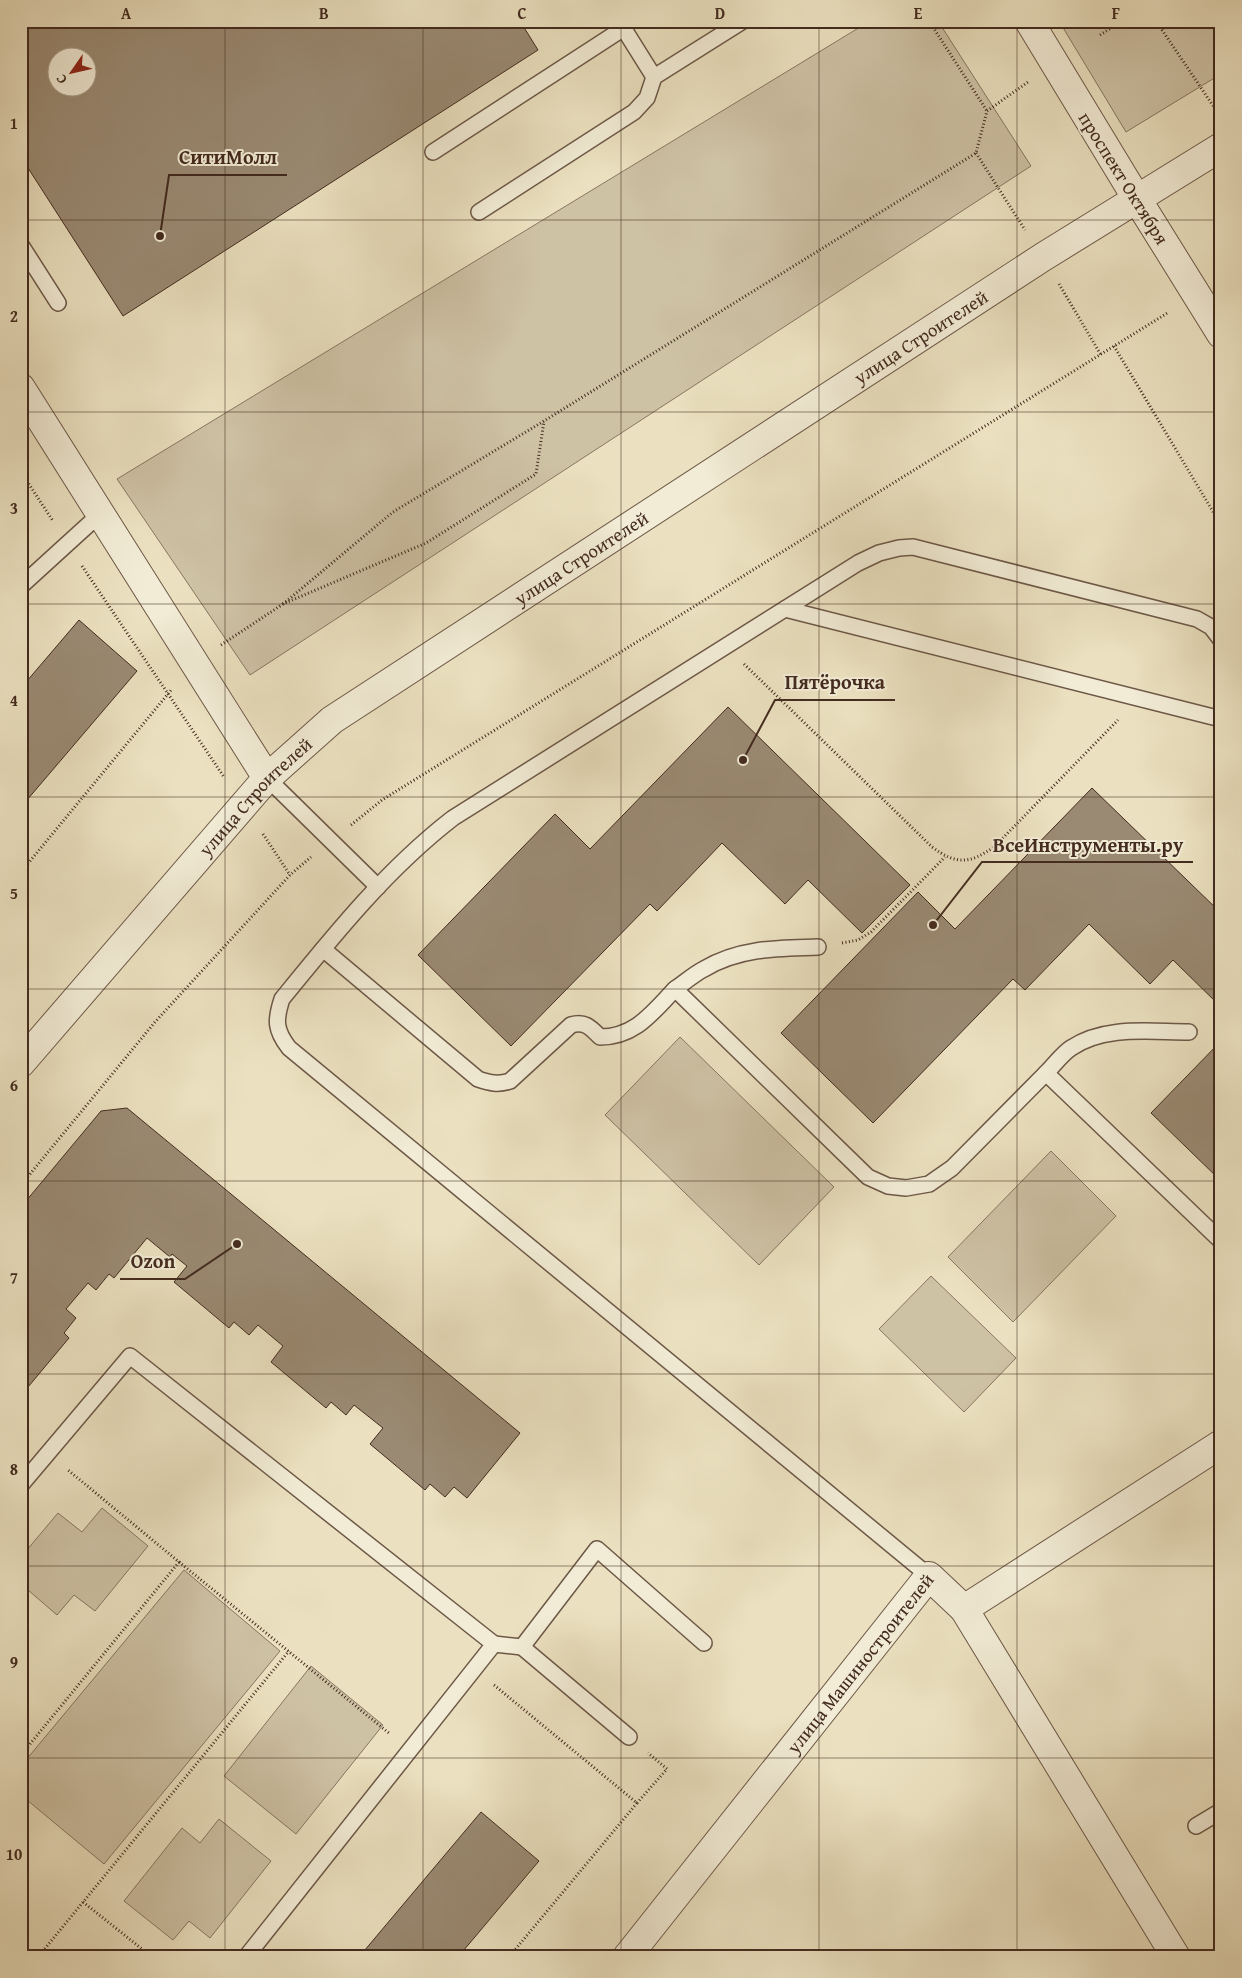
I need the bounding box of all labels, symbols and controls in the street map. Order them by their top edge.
text: A [121,1,132,25]
text: B [319,1,329,25]
text: C [517,1,527,25]
text: D [715,1,725,25]
text: E [914,1,923,25]
text: F [1112,1,1120,25]
north arrow [48,48,98,98]
text: С [51,70,72,88]
street label: проспект Октября [1072,106,1176,250]
text: 1 [10,111,18,135]
callout: СитиМолл [169,140,287,175]
text: СитиМолл [179,142,277,171]
street label: улица Строителей [847,283,993,391]
text: 2 [10,304,18,328]
text: 3 [10,496,18,520]
street label: улица Строителей [508,504,654,612]
callout: Пятёрочка [775,665,895,700]
text: Пятёрочка [785,667,886,696]
text: 4 [10,688,18,712]
street label: улица Строителей [191,730,318,863]
callout: ВсеИнструменты.ру [982,827,1193,862]
text: ВсеИнструменты.ру [993,830,1184,859]
text: 5 [10,881,18,905]
text: 6 [10,1073,18,1097]
callout: Ozon [120,1244,185,1279]
text: Ozon [131,1246,175,1275]
text: 7 [10,1265,18,1289]
text: 8 [10,1457,18,1481]
street label: улица Машиностроителей [779,1567,940,1760]
text: 9 [10,1650,18,1674]
text: 10 [6,1842,22,1866]

